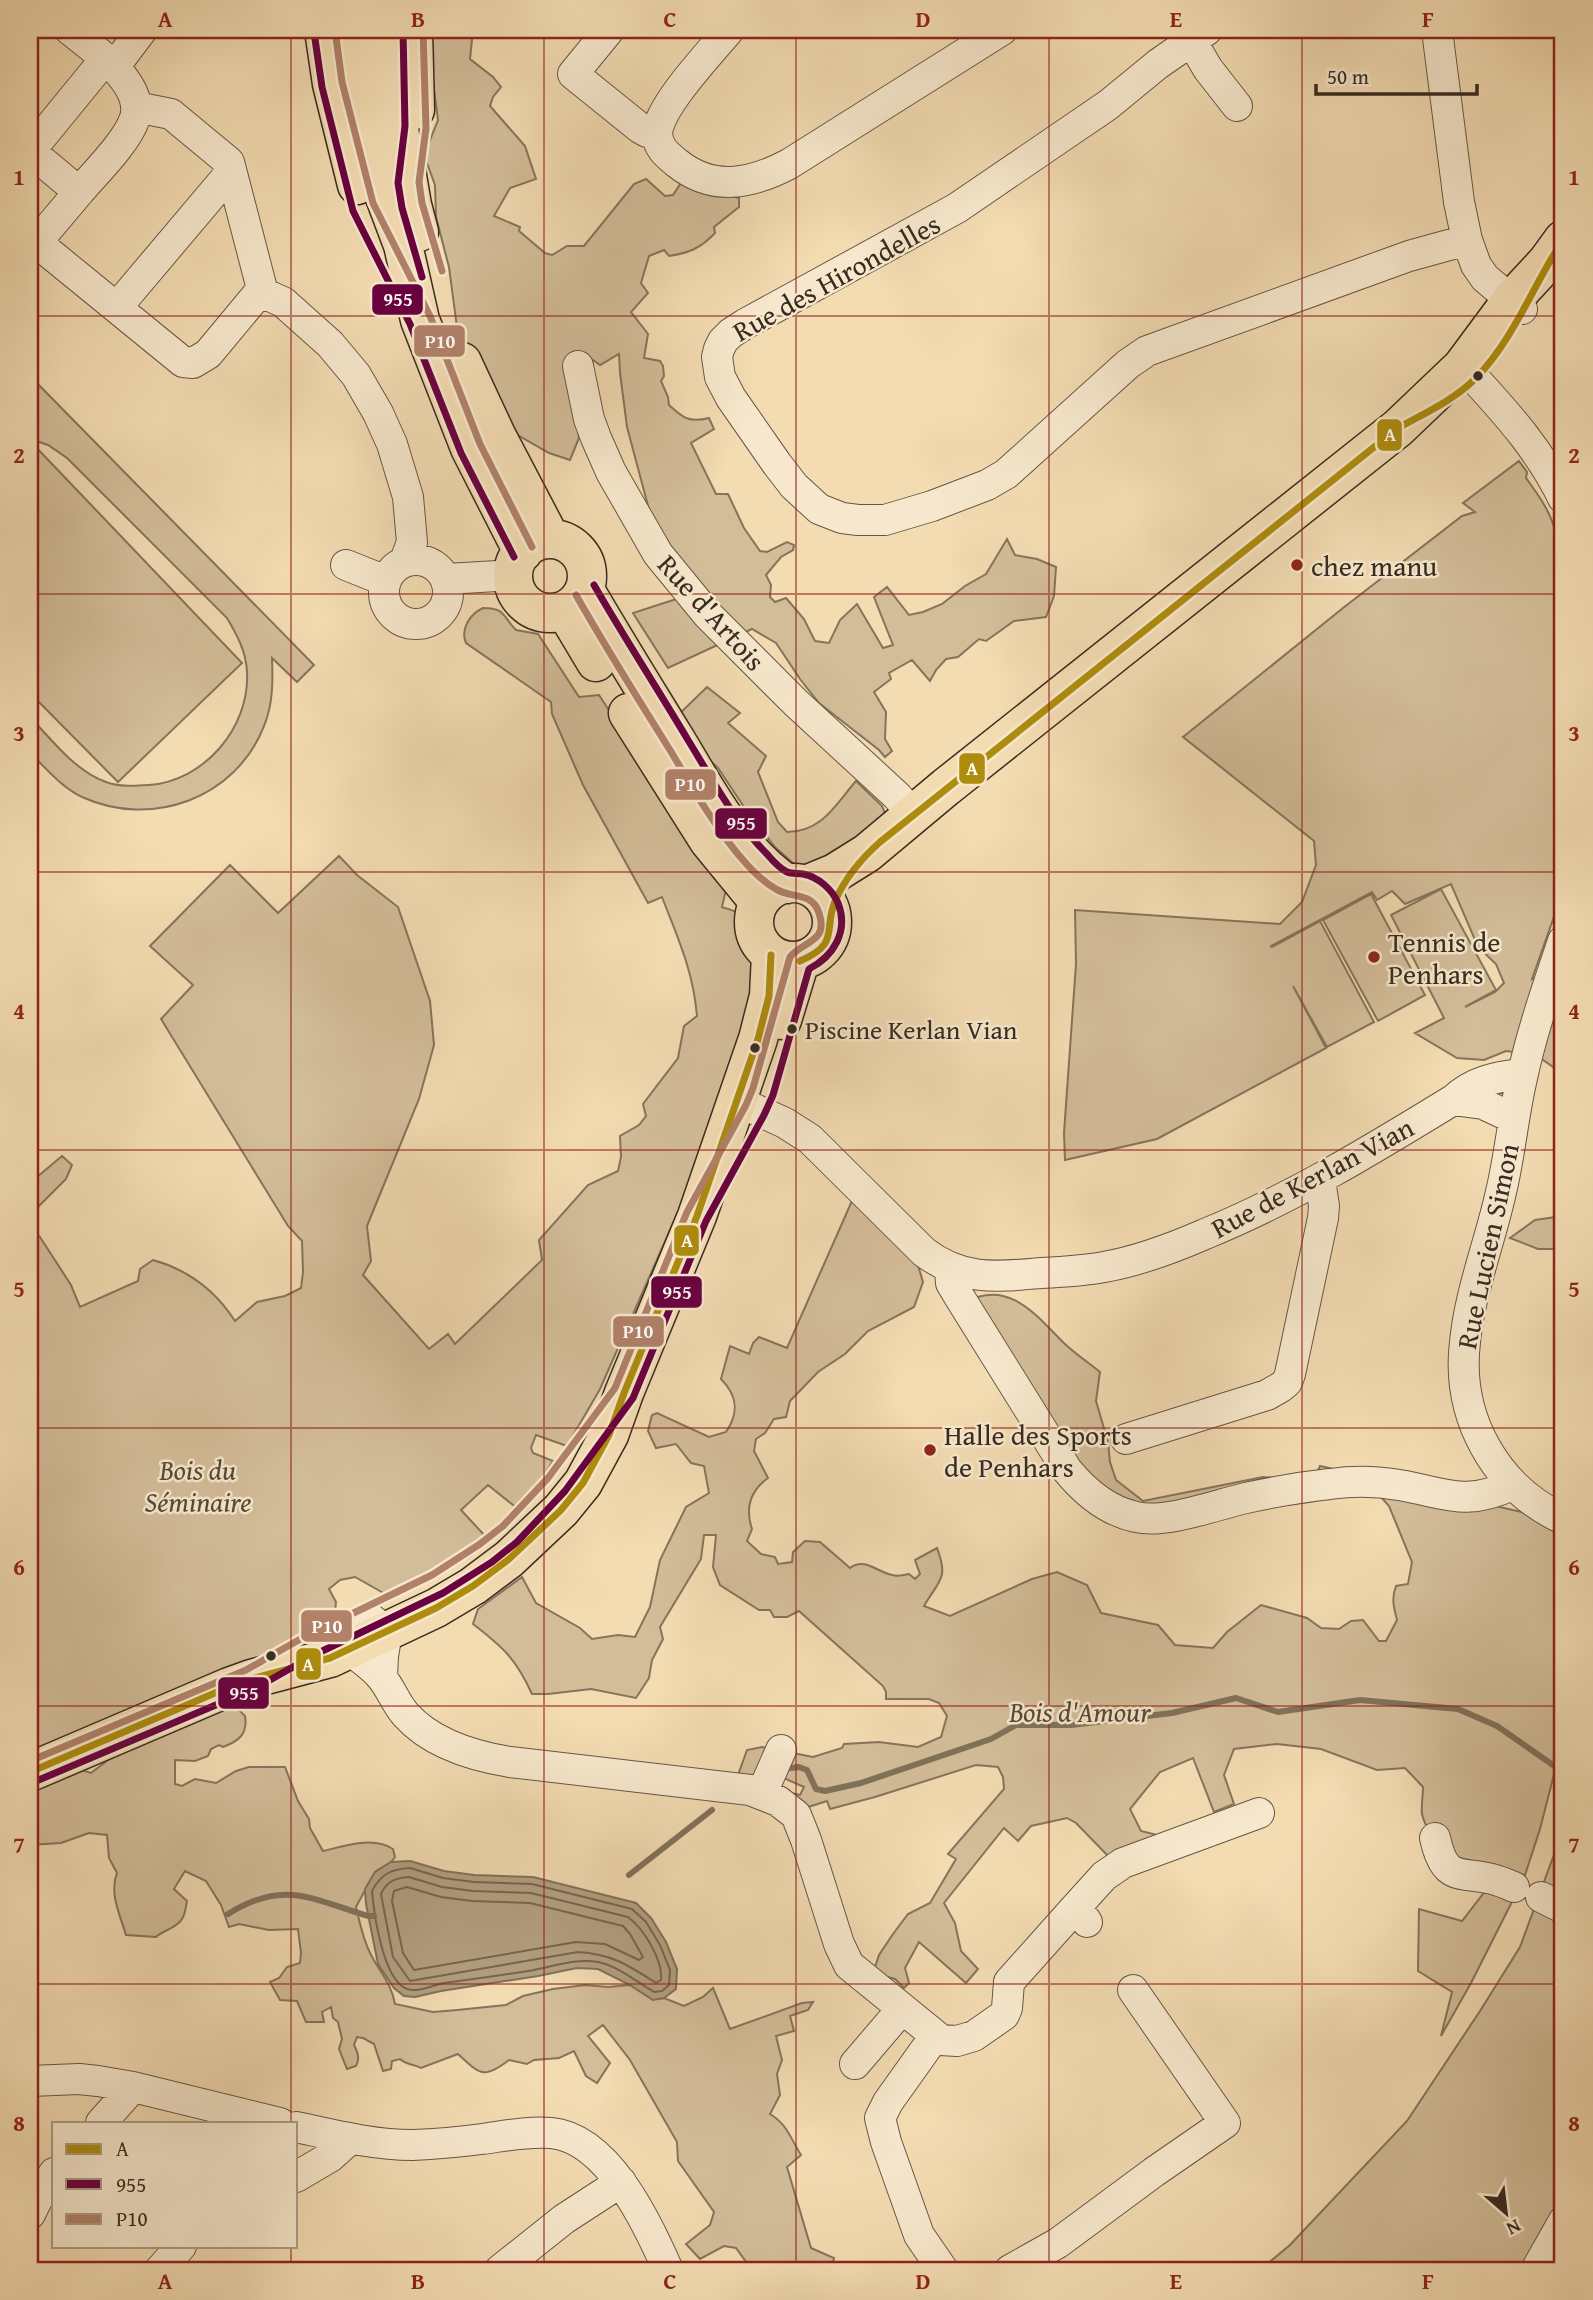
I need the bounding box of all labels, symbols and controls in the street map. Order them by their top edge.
text: A [158,2,173,35]
text: B [411,2,425,35]
text: C [663,2,677,35]
text: D [916,2,931,35]
text: E [1170,2,1182,35]
text: F [1422,2,1434,35]
scale bar [1316,52,1478,96]
text: 50 m [1327,61,1369,92]
text: 1 [13,160,25,193]
text: 1 [1568,160,1580,193]
street label: Rue des Hirondelles [725,203,947,351]
line badge: 955 [371,283,424,316]
text: 955 [383,285,413,313]
line badge: P10 [413,324,466,358]
text: P10 [425,327,456,355]
unlabelled marker [1471,369,1485,383]
line badge: A [1376,418,1403,452]
text: A [1384,420,1396,448]
text: 2 [13,438,25,471]
text: 2 [1568,438,1580,471]
street label: Rue d'Artois [648,545,776,679]
place label: chez manu [1311,545,1437,586]
marker: chez manu [1289,557,1305,573]
text: 3 [13,716,25,749]
text: 3 [1568,716,1580,749]
line badge: A [958,752,986,785]
text: A [966,754,978,782]
line badge: P10 [664,768,717,801]
text: P10 [675,770,706,798]
line badge: 955 [714,807,768,840]
text: 955 [726,809,756,837]
place label: Tennis de Penhars [1388,921,1500,994]
marker: Tennis de Penhars [1366,949,1382,965]
text: 4 [13,994,25,1027]
text: 4 [1568,994,1580,1027]
place label: Piscine Kerlan Vian [805,1010,1018,1049]
marker: Piscine Kerlan Vian [785,1022,799,1036]
unlabelled marker [748,1041,762,1055]
street label: Rue de Kerlan Vian [1203,1106,1421,1248]
street label: Rue Lucien Simon [1445,1139,1529,1353]
line badge: A [673,1224,700,1257]
text: A [681,1226,693,1254]
text: 5 [13,1272,25,1305]
text: 5 [1568,1272,1580,1305]
line badge: 955 [650,1275,703,1309]
text: 955 [662,1278,692,1306]
line badge: P10 [612,1315,665,1348]
text: P10 [623,1317,654,1345]
place label: Halle des Sports de Penhars [944,1414,1132,1487]
marker: Halle des Sports de Penhars [922,1442,938,1458]
park label: Bois du Séminaire [145,1449,251,1522]
text: 6 [13,1550,25,1583]
text: 6 [1568,1550,1580,1583]
line badge: P10 [300,1609,353,1643]
text: P10 [312,1612,343,1640]
line badge: A [295,1647,322,1681]
unlabelled marker [264,1649,278,1663]
text: A [302,1650,314,1678]
line badge: 955 [217,1676,270,1710]
text: 955 [229,1679,259,1707]
park label: Bois d'Amour [1008,1691,1152,1732]
text: 7 [13,1828,25,1861]
text: 7 [1568,1828,1580,1861]
text: 8 [13,2106,25,2139]
text: 8 [1568,2106,1580,2139]
legend [52,2122,298,2248]
text: A [116,2133,129,2164]
text: 955 [116,2169,146,2200]
north arrow [1470,2178,1540,2248]
text: P10 [116,2203,148,2234]
text: N [1502,2213,1526,2243]
text: A [158,2264,173,2297]
text: B [411,2264,425,2297]
text: C [663,2264,677,2297]
text: D [916,2264,931,2297]
text: E [1170,2264,1182,2297]
text: F [1422,2264,1434,2297]

